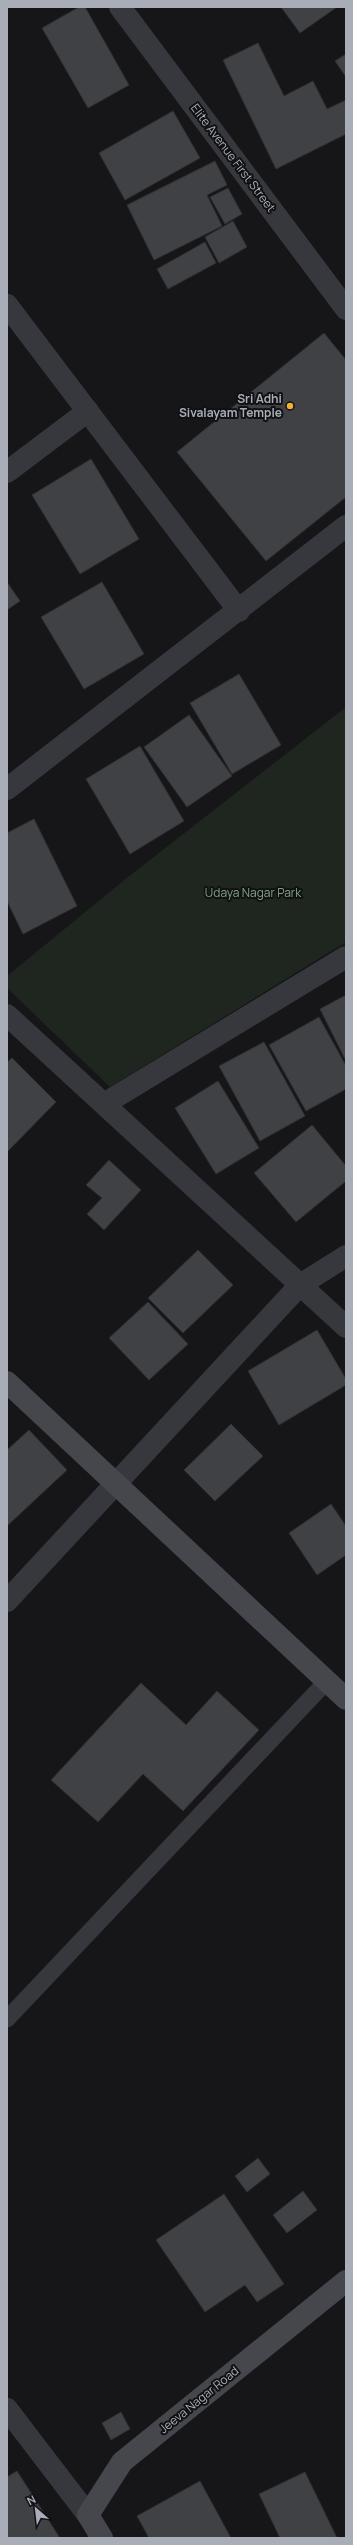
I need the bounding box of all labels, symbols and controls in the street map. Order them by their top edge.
street label: Elite Avenue First Street [187,100,280,216]
place label: Sri Adhi Sivalayam Temple [179,390,282,421]
marker: Sri Adhi Sivalayam Temple [285,401,295,411]
park label: Udaya Nagar Park [205,884,302,901]
street label: Jeeva Nagar Road [155,2362,242,2437]
north arrow [16,2489,56,2529]
text: N [24,2491,38,2508]

